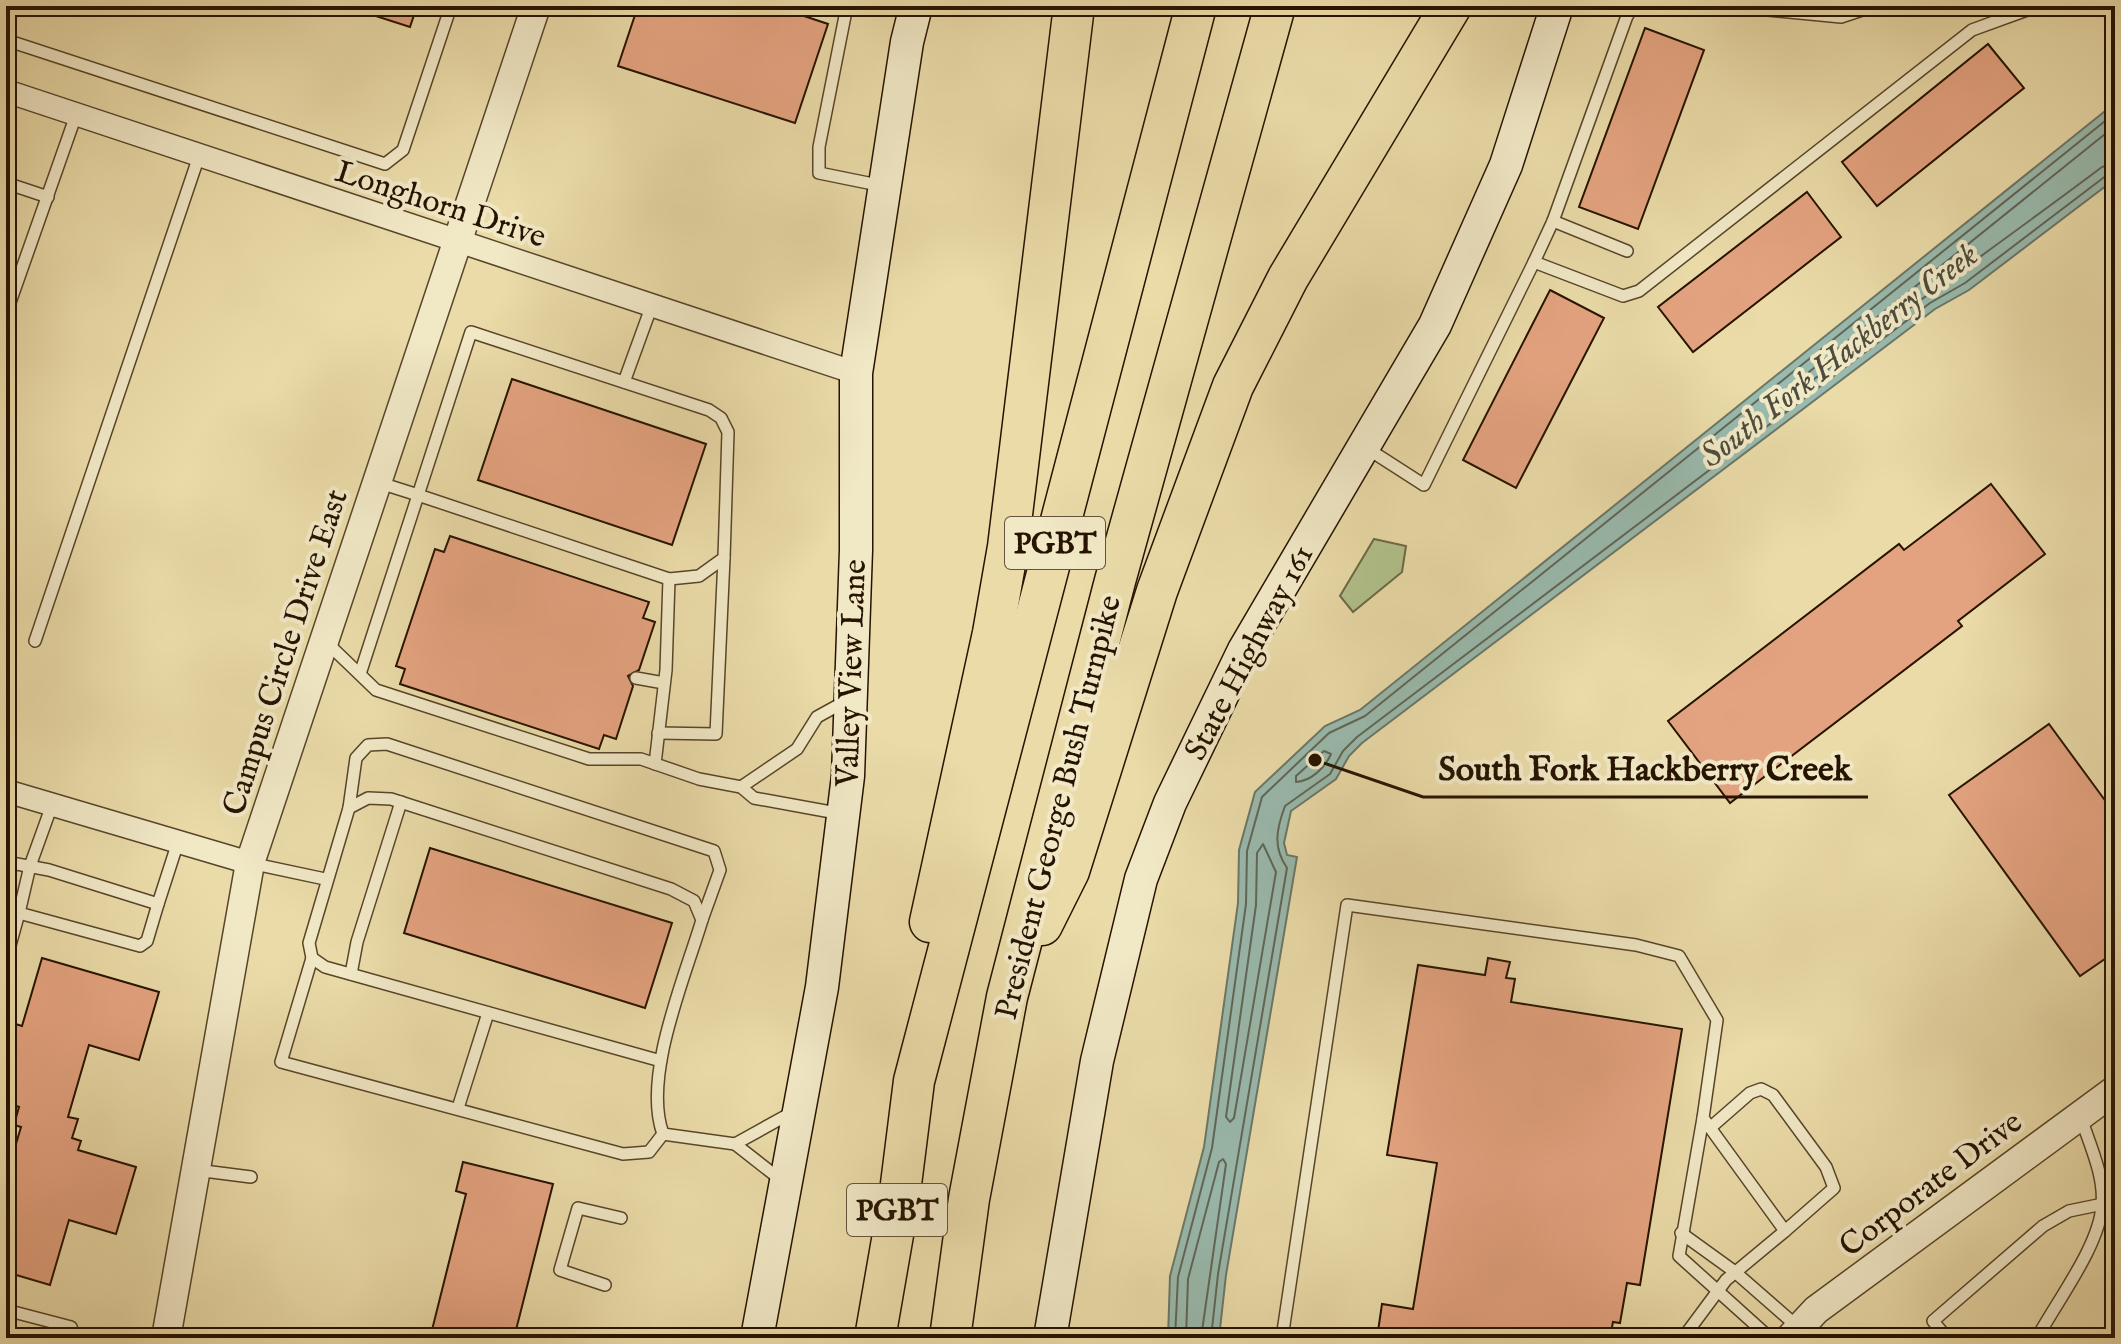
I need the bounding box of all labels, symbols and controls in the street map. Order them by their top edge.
street label: Longhorn Drive [330,152,551,259]
water label: South Fork Hackberry Creek [1692,234,1987,478]
street label: Campus Circle Drive East [214,485,358,821]
road number: PGBT [1005,517,1105,569]
street label: State Highway 161 [1176,538,1324,768]
street label: Valley View Lane [828,559,877,789]
street label: President George Bush Turnpike [987,591,1132,1024]
callout: South Fork Hackberry Creek [1423,739,1868,797]
text: South Fork Hackberry Creek [1438,749,1853,792]
street label: Corporate Drive [1832,1103,2031,1267]
road number: PGBT [847,1184,947,1236]

